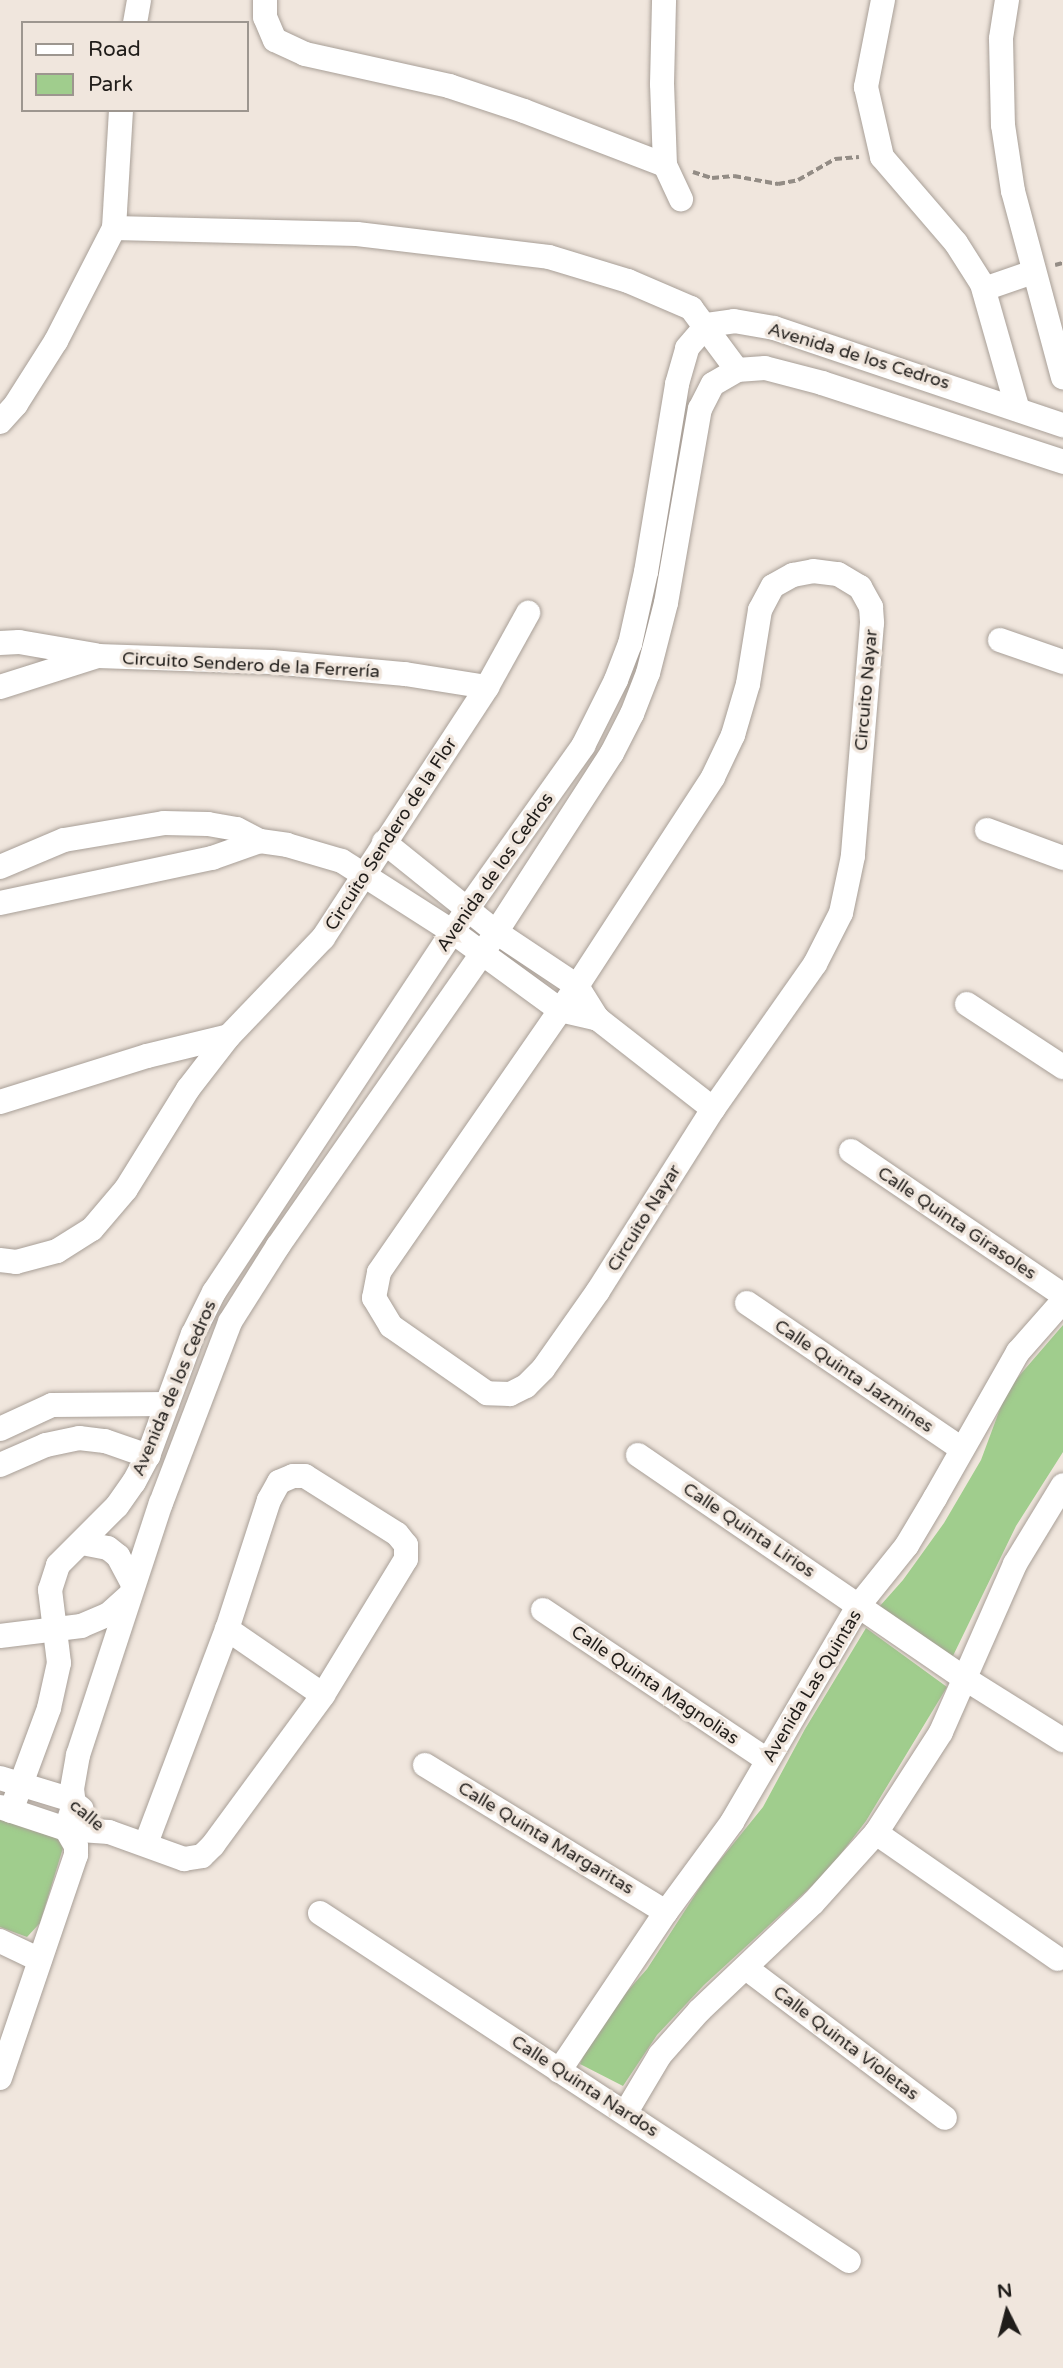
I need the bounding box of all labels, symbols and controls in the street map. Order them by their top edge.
legend [21,21,248,112]
text: Road [88,37,141,62]
text: Park [88,72,133,97]
street label: Avenida de los Cedros [766,318,952,394]
street label: Circuito Nayar [850,628,882,752]
street label: Circuito Sendero de la Ferrería [122,647,380,683]
street label: Circuito Sendero de la Flor [320,733,462,935]
street label: Avenida de los Cedros [432,788,558,956]
street label: Circuito Nayar [603,1161,685,1275]
street label: Calle Quinta Girasoles [874,1162,1040,1284]
street label: Avenida de los Cedros [127,1297,221,1479]
street label: Calle Quinta Jazmines [770,1315,938,1437]
street label: Calle Quinta Lirios [679,1478,819,1582]
street label: Avenida Las Quintas [758,1606,866,1766]
street label: Calle Quinta Magnolias [567,1621,743,1749]
street label: Calle Quinta Margaritas [454,1777,638,1899]
street label: calle [65,1794,109,1836]
street label: Calle Quinta Violetas [769,1981,923,2105]
street label: Calle Quinta Nardos [507,2030,663,2142]
north arrow [972,2277,1042,2347]
text: N [996,2279,1014,2303]

